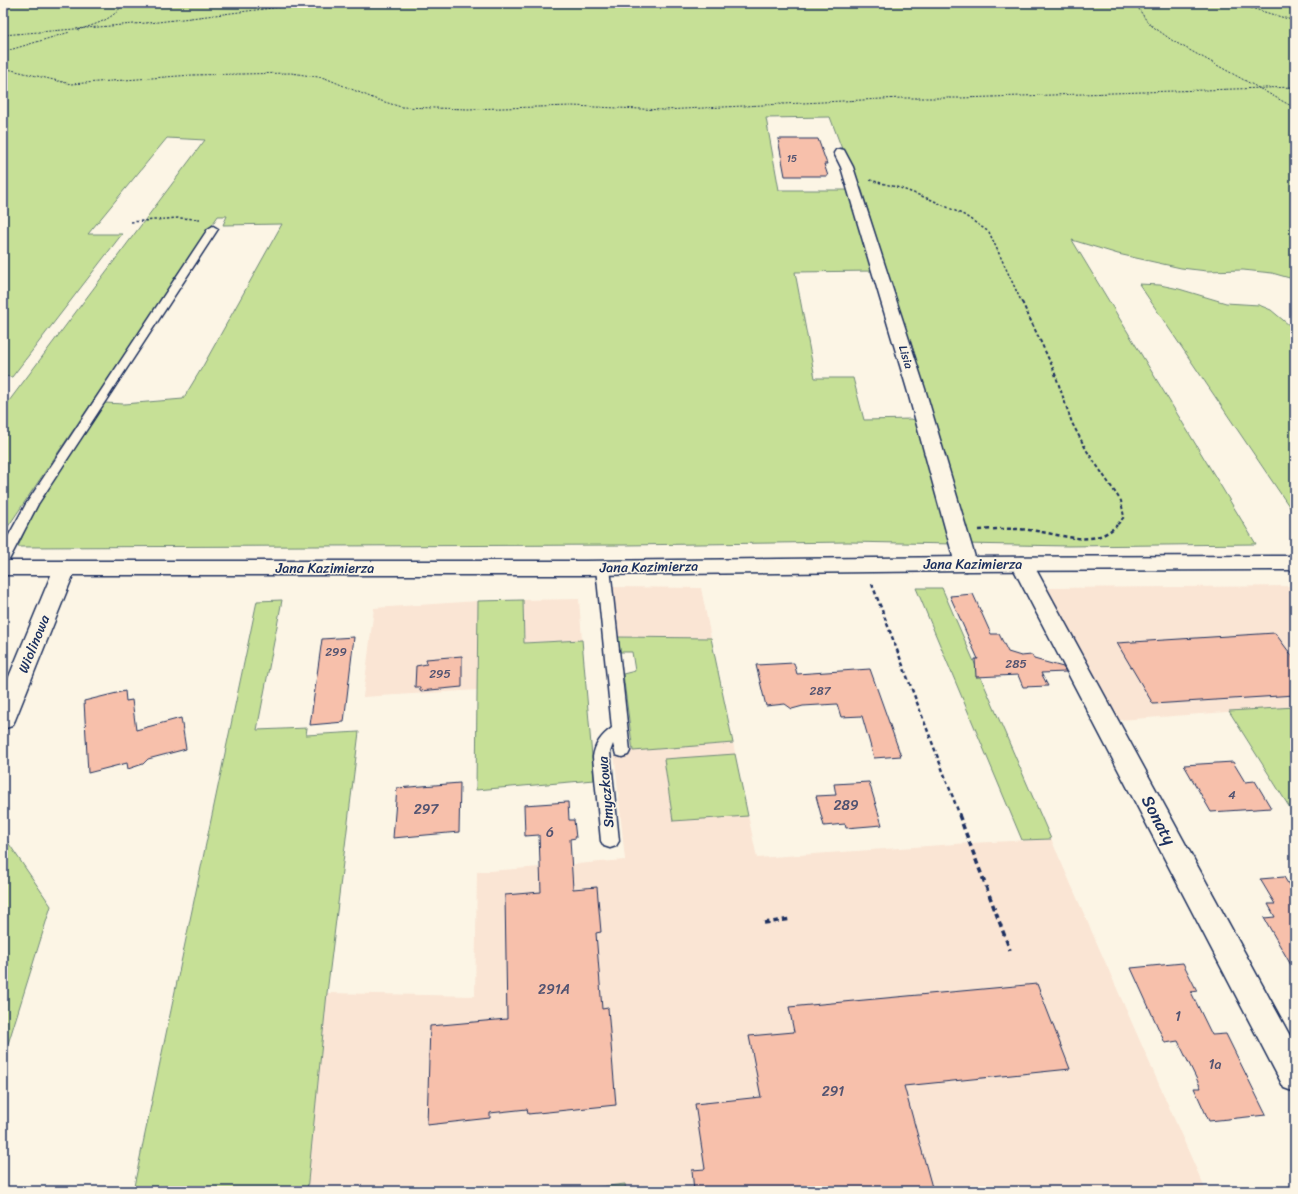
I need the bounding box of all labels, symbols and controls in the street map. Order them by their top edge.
house number: 15 [787,150,797,168]
street label: Lisia [892,342,920,372]
street label: Jana Kazimierza [923,552,1022,577]
street label: Jana Kazimierza [598,554,699,580]
street label: Jana Kazimierza [275,556,374,581]
street label: Wiolinowa [11,610,57,677]
house number: 299 [325,641,347,663]
house number: 285 [1005,653,1027,675]
house number: 295 [429,663,451,685]
house number: 287 [809,680,832,702]
street label: Smyczkowa [590,754,622,829]
house number: 4 [1228,784,1236,806]
street label: Sonaty [1133,789,1185,851]
house number: 289 [833,793,859,818]
house number: 297 [414,797,439,822]
house number: 6 [546,820,554,845]
house number: 291A [538,977,570,1002]
house number: 1 [1175,1004,1181,1029]
house number: 1a [1208,1052,1222,1077]
house number: 291 [822,1079,844,1104]

